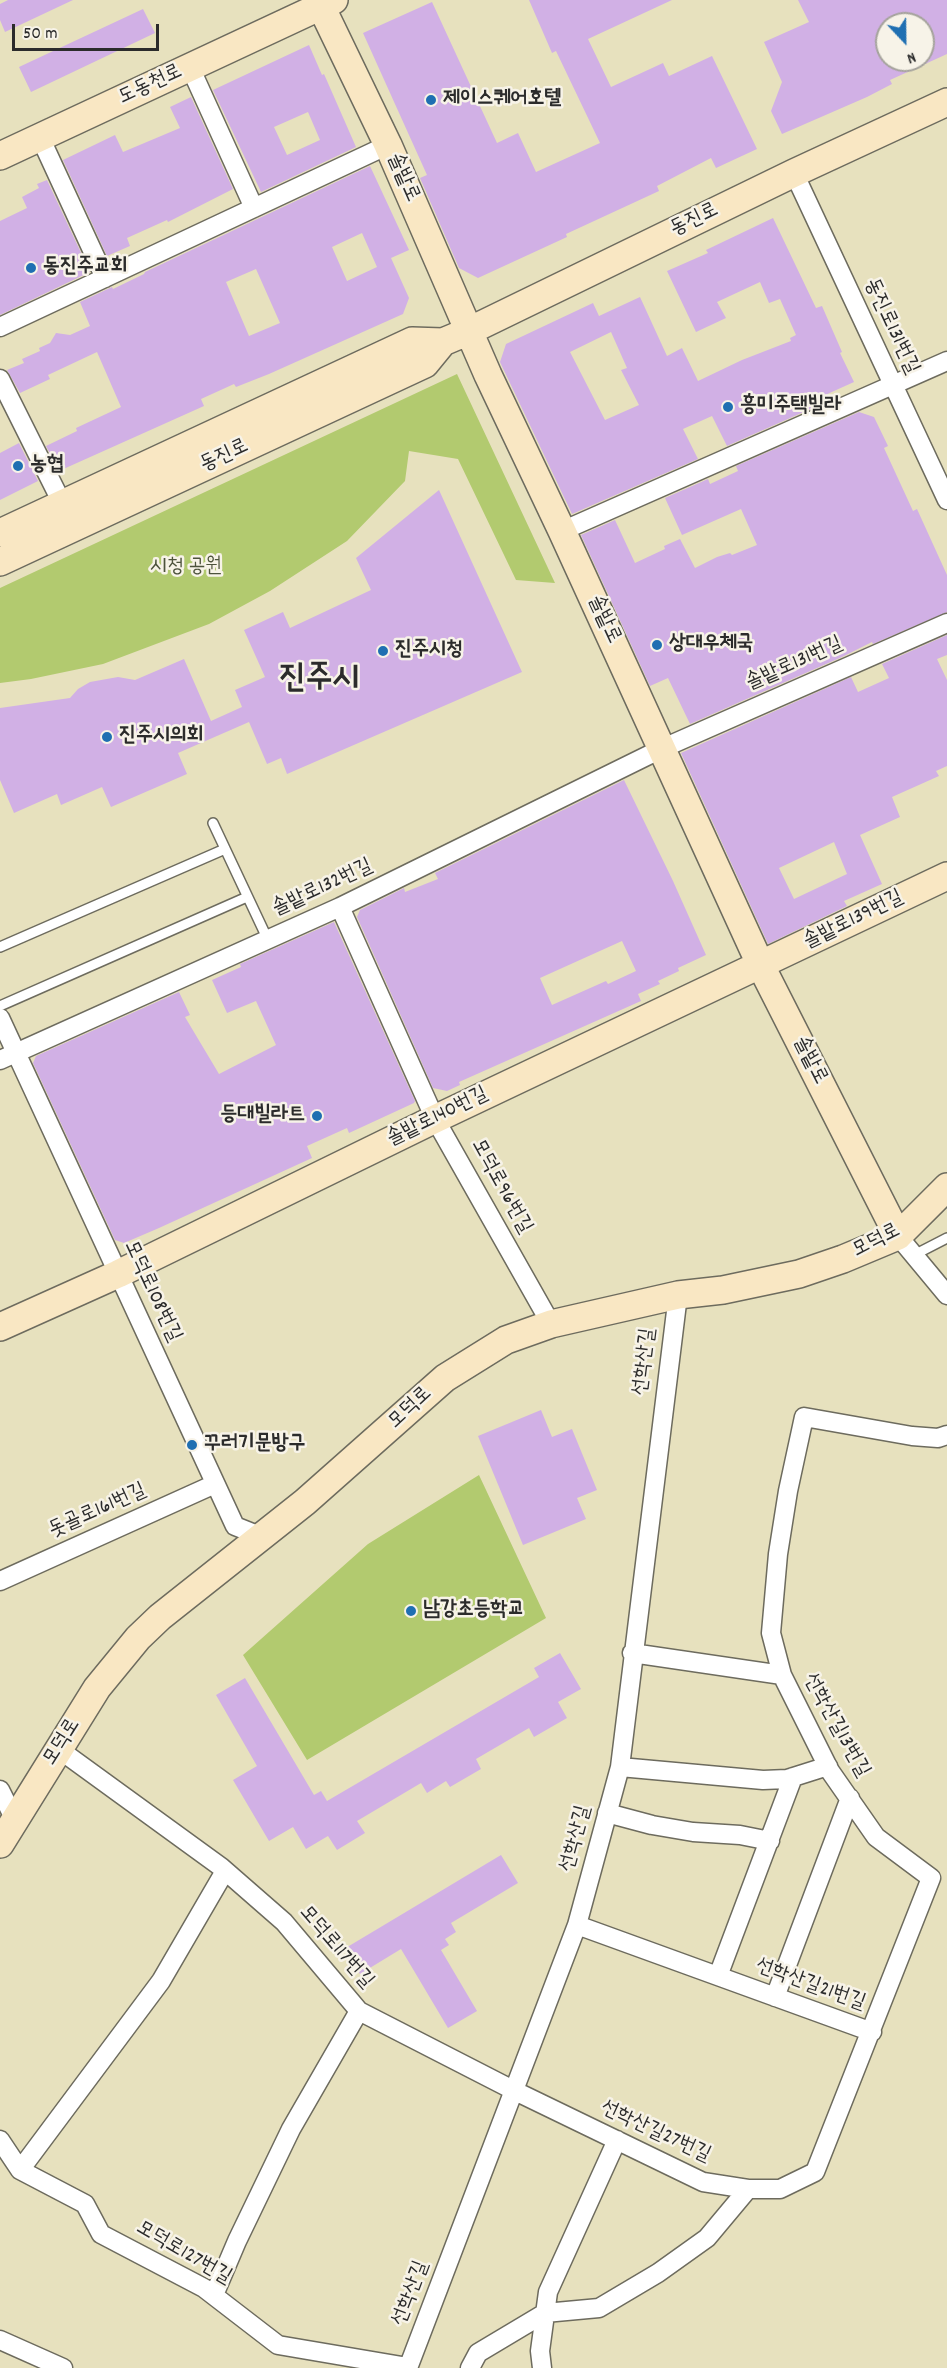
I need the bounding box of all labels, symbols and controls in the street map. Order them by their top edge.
scale bar [15,12,162,50]
north arrow [875,12,935,72]
text: 50 m [23,22,58,47]
text: N [903,45,919,69]
street label: 도동천로 [115,60,187,112]
place label: 제이스퀘어호텔 [443,87,561,113]
marker: 제이스퀘어호텔 [424,93,438,107]
street label: 솔밭로 [380,150,424,206]
street label: 동진로 [667,199,723,243]
place label: 동진주교회 [43,255,127,281]
marker: 동진주교회 [24,261,38,275]
street label: 동진로131번길 [857,275,923,379]
place label: 흥미주택빌라 [740,394,841,420]
marker: 흥미주택빌라 [721,400,735,414]
street label: 동진로 [197,435,253,479]
place label: 농협 [30,453,64,479]
marker: 농협 [11,459,25,473]
park label: 시청 공원 [150,555,222,581]
street label: 솔밭로 [581,592,625,648]
place label: 상대우체국 [669,632,753,658]
street label: 솔밭로131번길 [743,633,847,697]
place label: 진주시청 [395,638,463,664]
marker: 상대우체국 [650,638,664,652]
marker: 진주시청 [376,644,390,658]
district label: 진주시 [279,661,359,701]
place label: 진주시의회 [119,724,203,750]
marker: 진주시의회 [100,730,114,744]
street label: 솔밭로132번길 [269,855,377,923]
street label: 솔밭로139번길 [800,886,908,956]
street label: 솔밭로 [786,1033,832,1089]
street label: 솔밭로140번길 [383,1083,493,1153]
place label: 등대빌라트 [221,1103,305,1129]
marker: 등대빌라트 [310,1109,324,1123]
street label: 모덕로96번길 [464,1135,536,1239]
street label: 모덕로 [849,1219,905,1265]
street label: 모덕로108번길 [117,1237,185,1347]
street label: 선학산길 [629,1327,663,1397]
street label: 모덕로 [384,1382,438,1436]
place label: 꾸러기문방구 [204,1432,305,1458]
marker: 꾸러기문방구 [185,1438,199,1452]
street label: 돗골로161번길 [45,1479,151,1545]
place label: 남강초등학교 [423,1598,524,1624]
marker: 남강초등학교 [404,1604,418,1618]
street label: 선학산길13번길 [796,1669,874,1783]
street label: 모덕로 [39,1715,87,1771]
street label: 선학산길 [556,1803,598,1875]
street label: 모덕로117번길 [292,1901,378,1995]
street label: 선학산길21번길 [752,1954,868,2018]
street label: 선학산길27번길 [596,2097,714,2169]
street label: 모덕로127번길 [131,2217,235,2291]
street label: 선학산길 [388,2258,436,2330]

